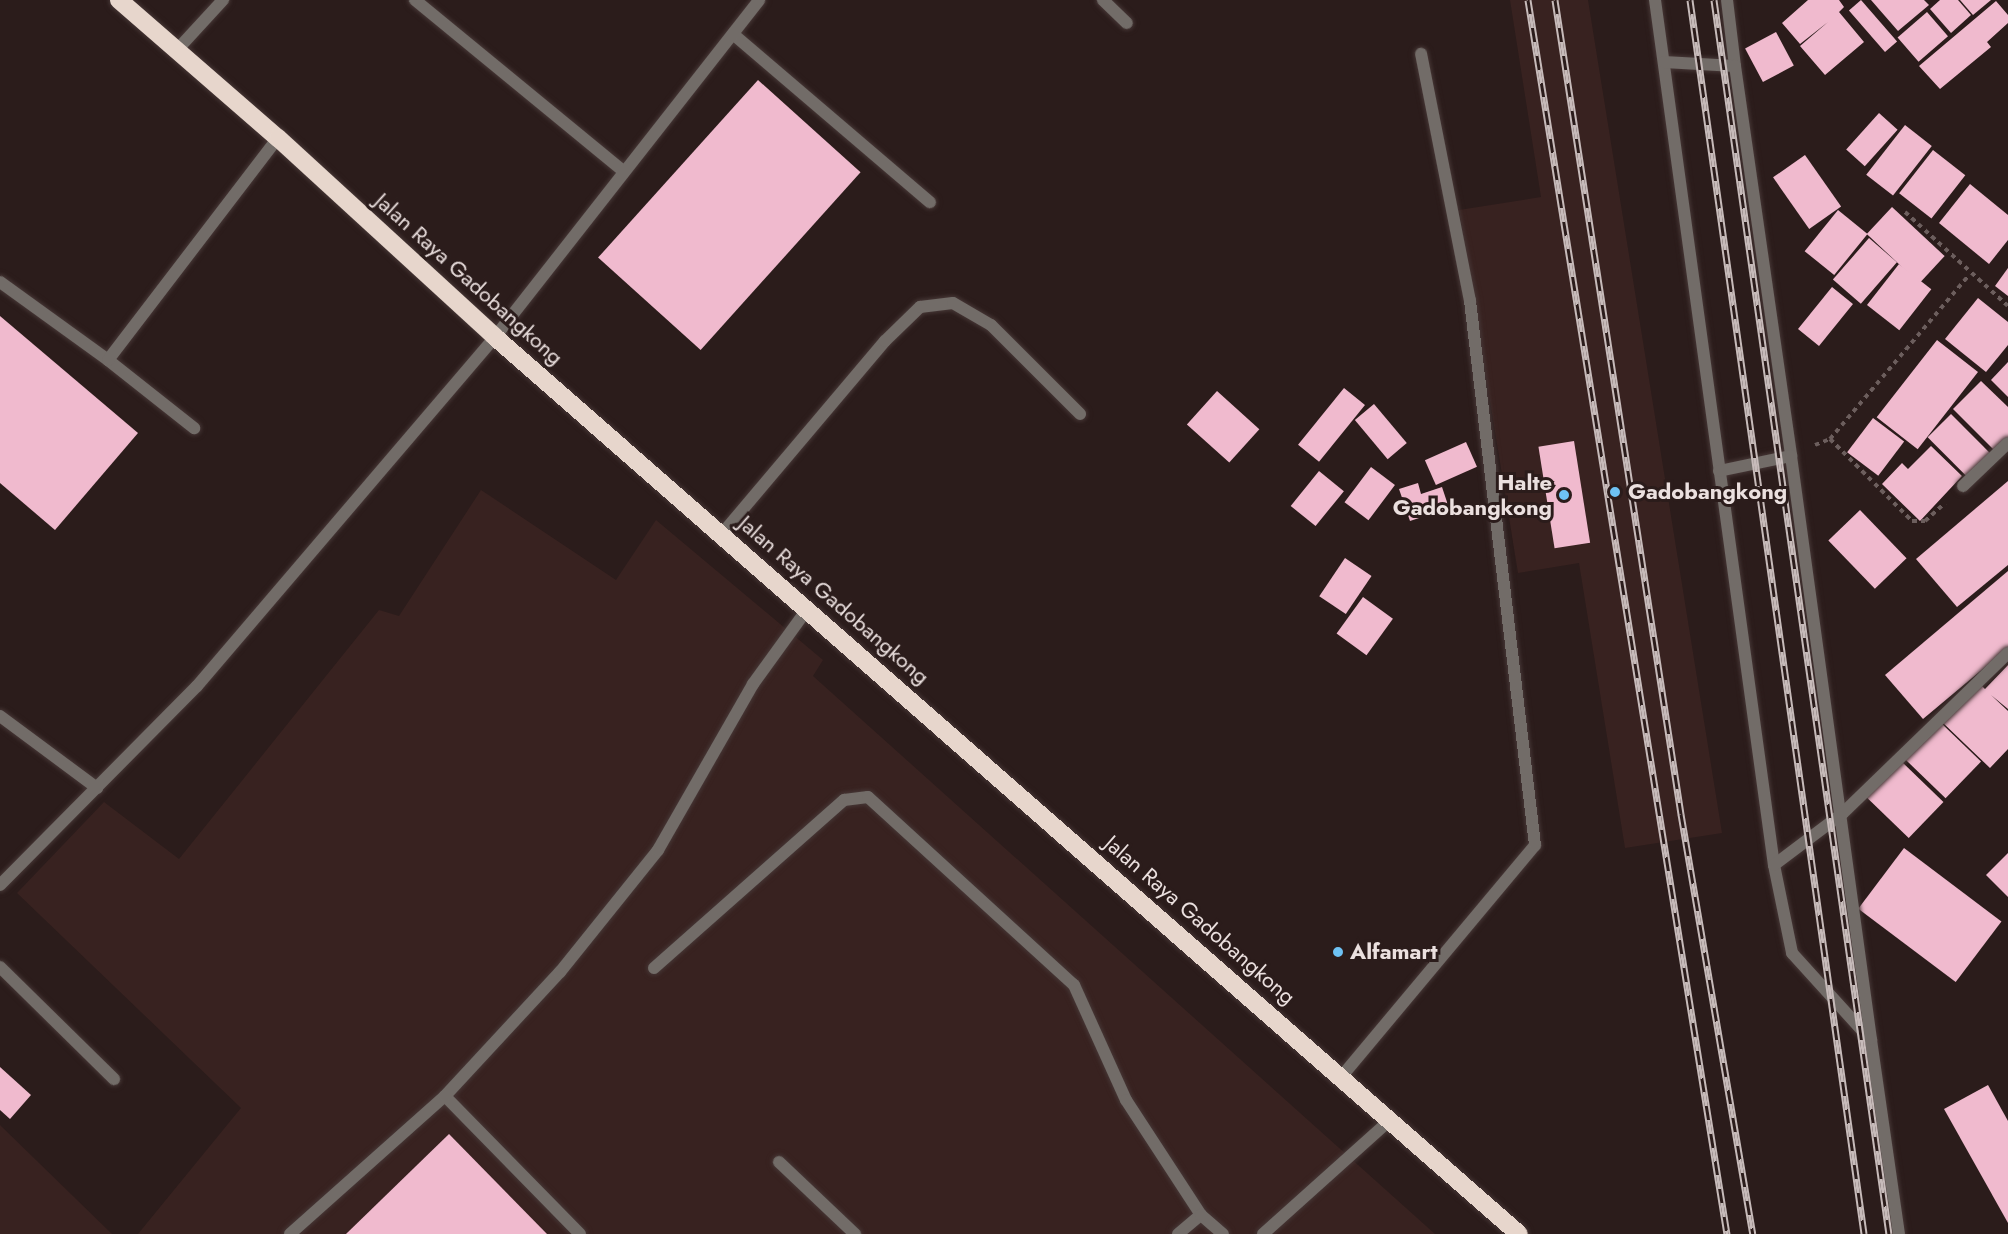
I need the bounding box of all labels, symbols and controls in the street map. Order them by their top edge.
street label: Jalan Raya Gadobangkong [369,188,569,370]
place label: Halte Gadobangkong [1393,469,1552,520]
place label: Gadobangkong [1628,479,1787,505]
marker: Gadobangkong [1606,483,1624,501]
marker: Halte Gadobangkong [1557,488,1571,502]
street label: Jalan Raya Gadobangkong [733,510,935,690]
street label: Jalan Raya Gadobangkong [1099,830,1301,1010]
place label: Alfamart [1350,939,1437,965]
marker: Alfamart [1331,945,1345,959]

